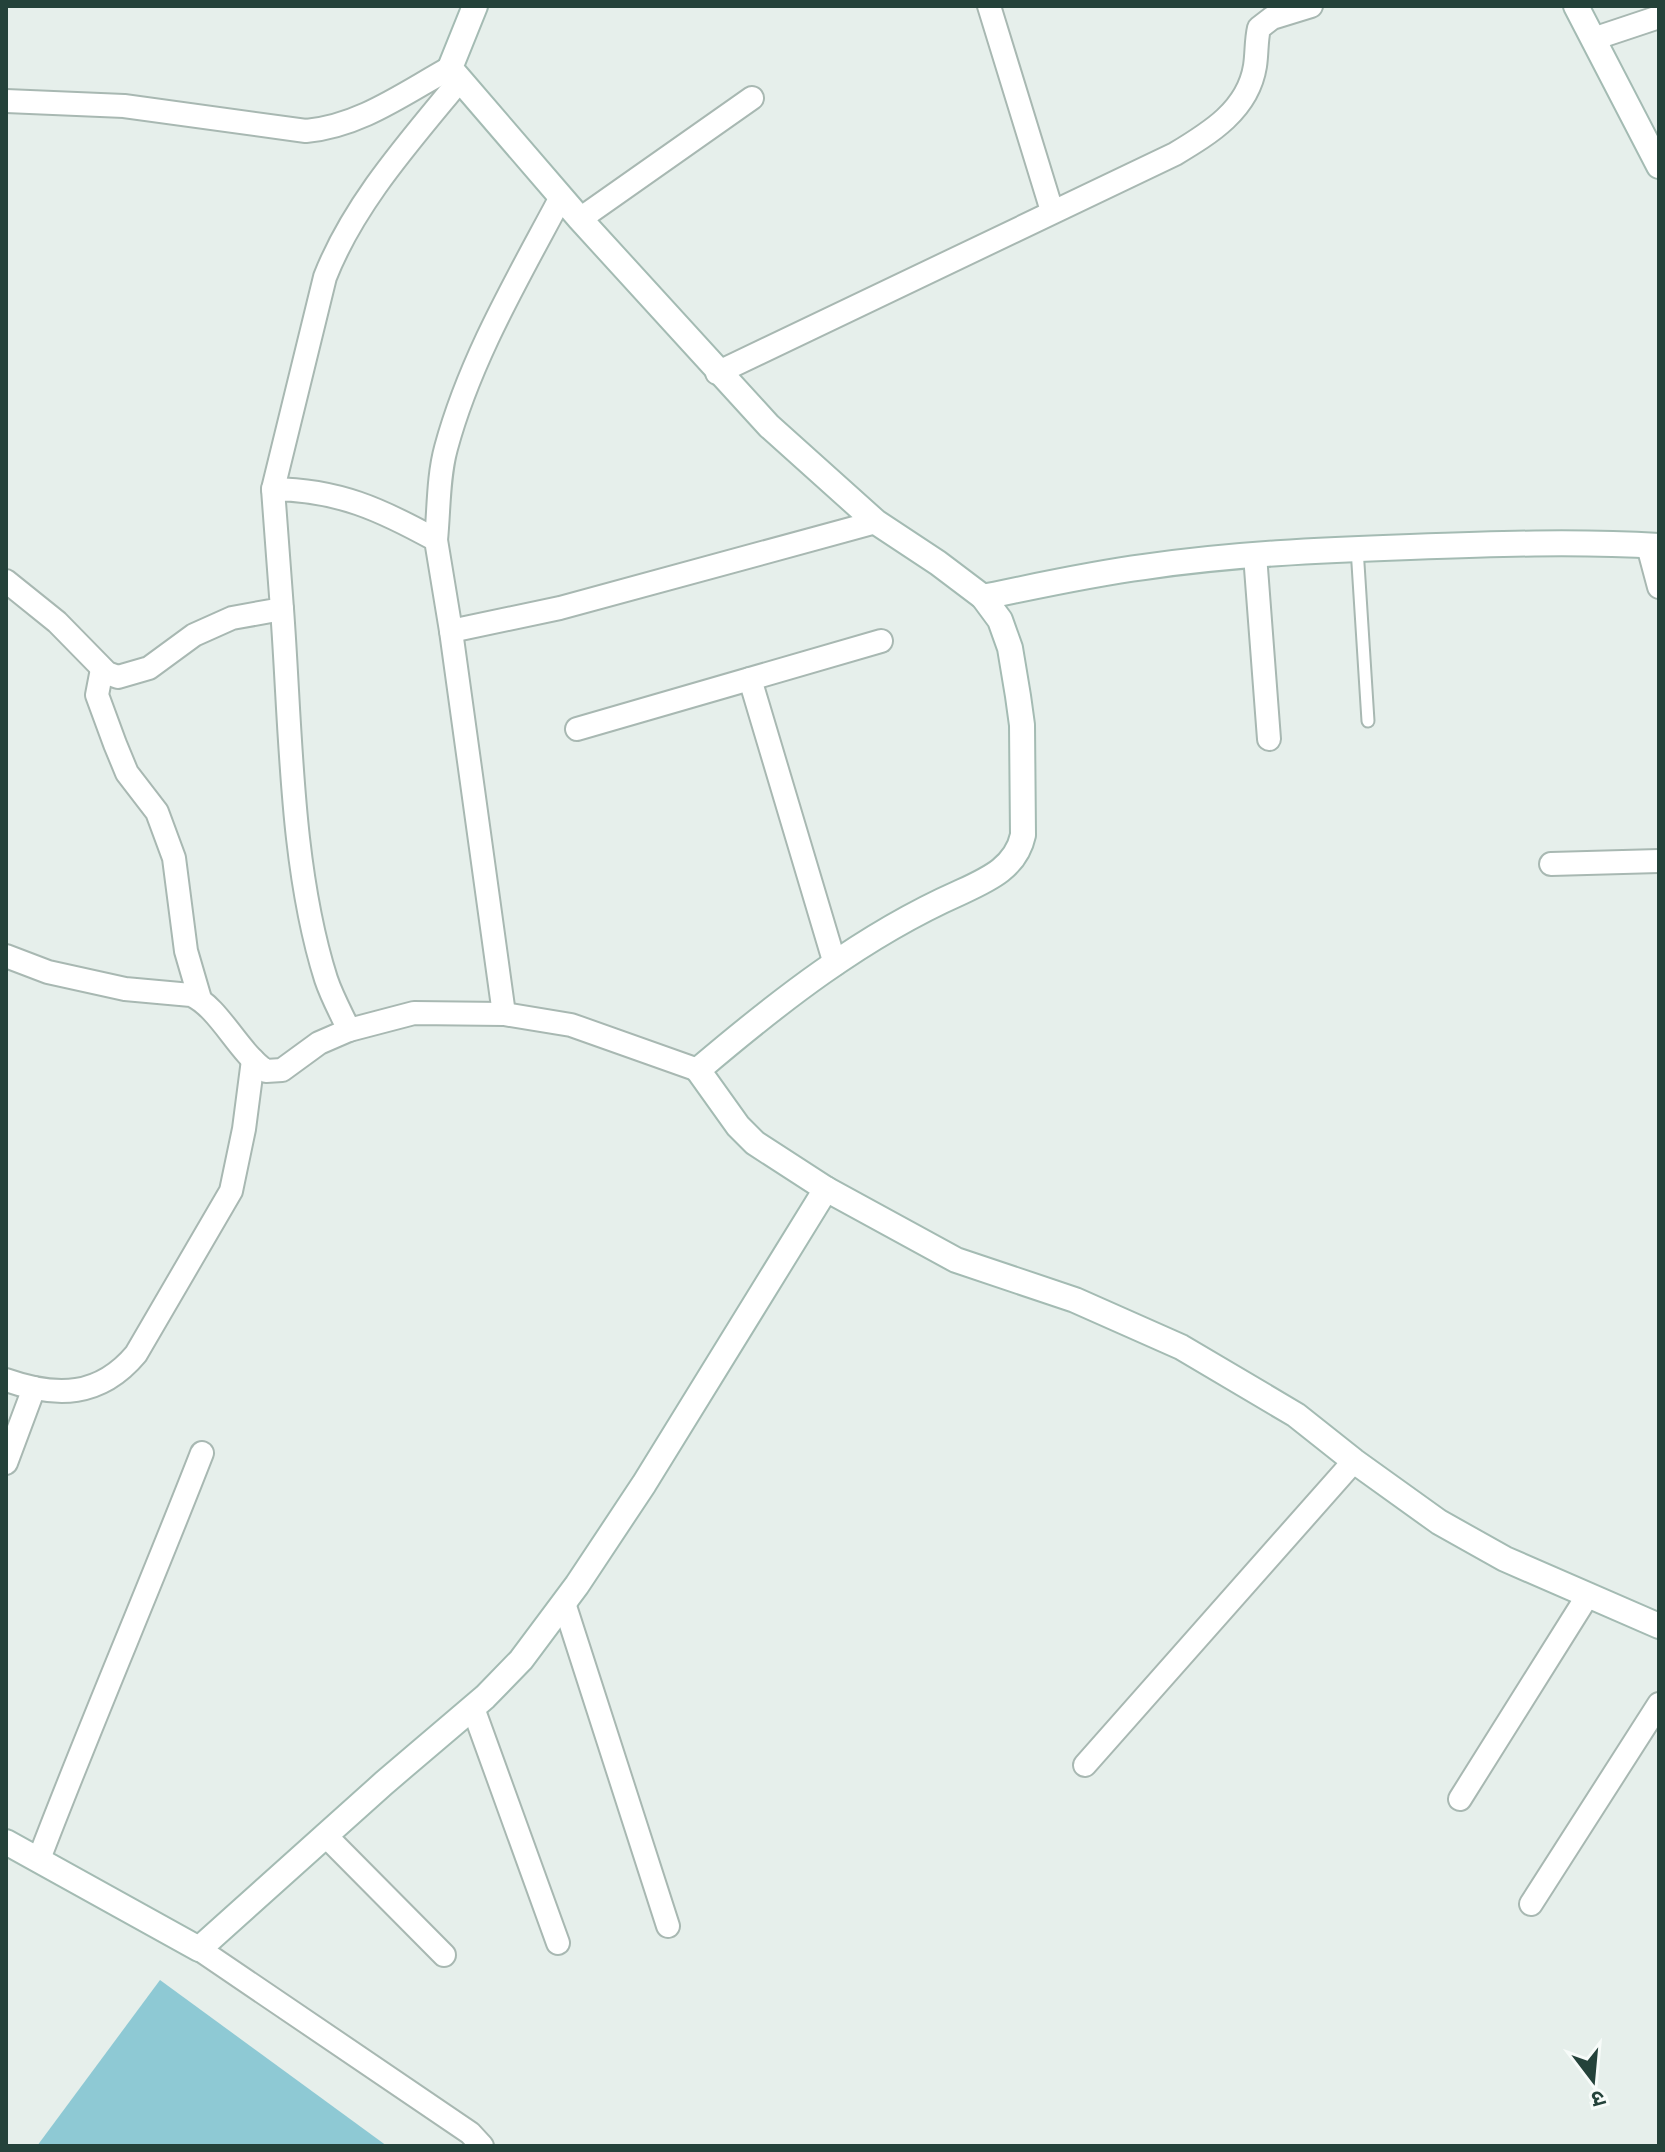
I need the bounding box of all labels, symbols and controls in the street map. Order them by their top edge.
north arrow [1553,2040,1633,2120]
text: उ [1588,2085,1608,2114]

